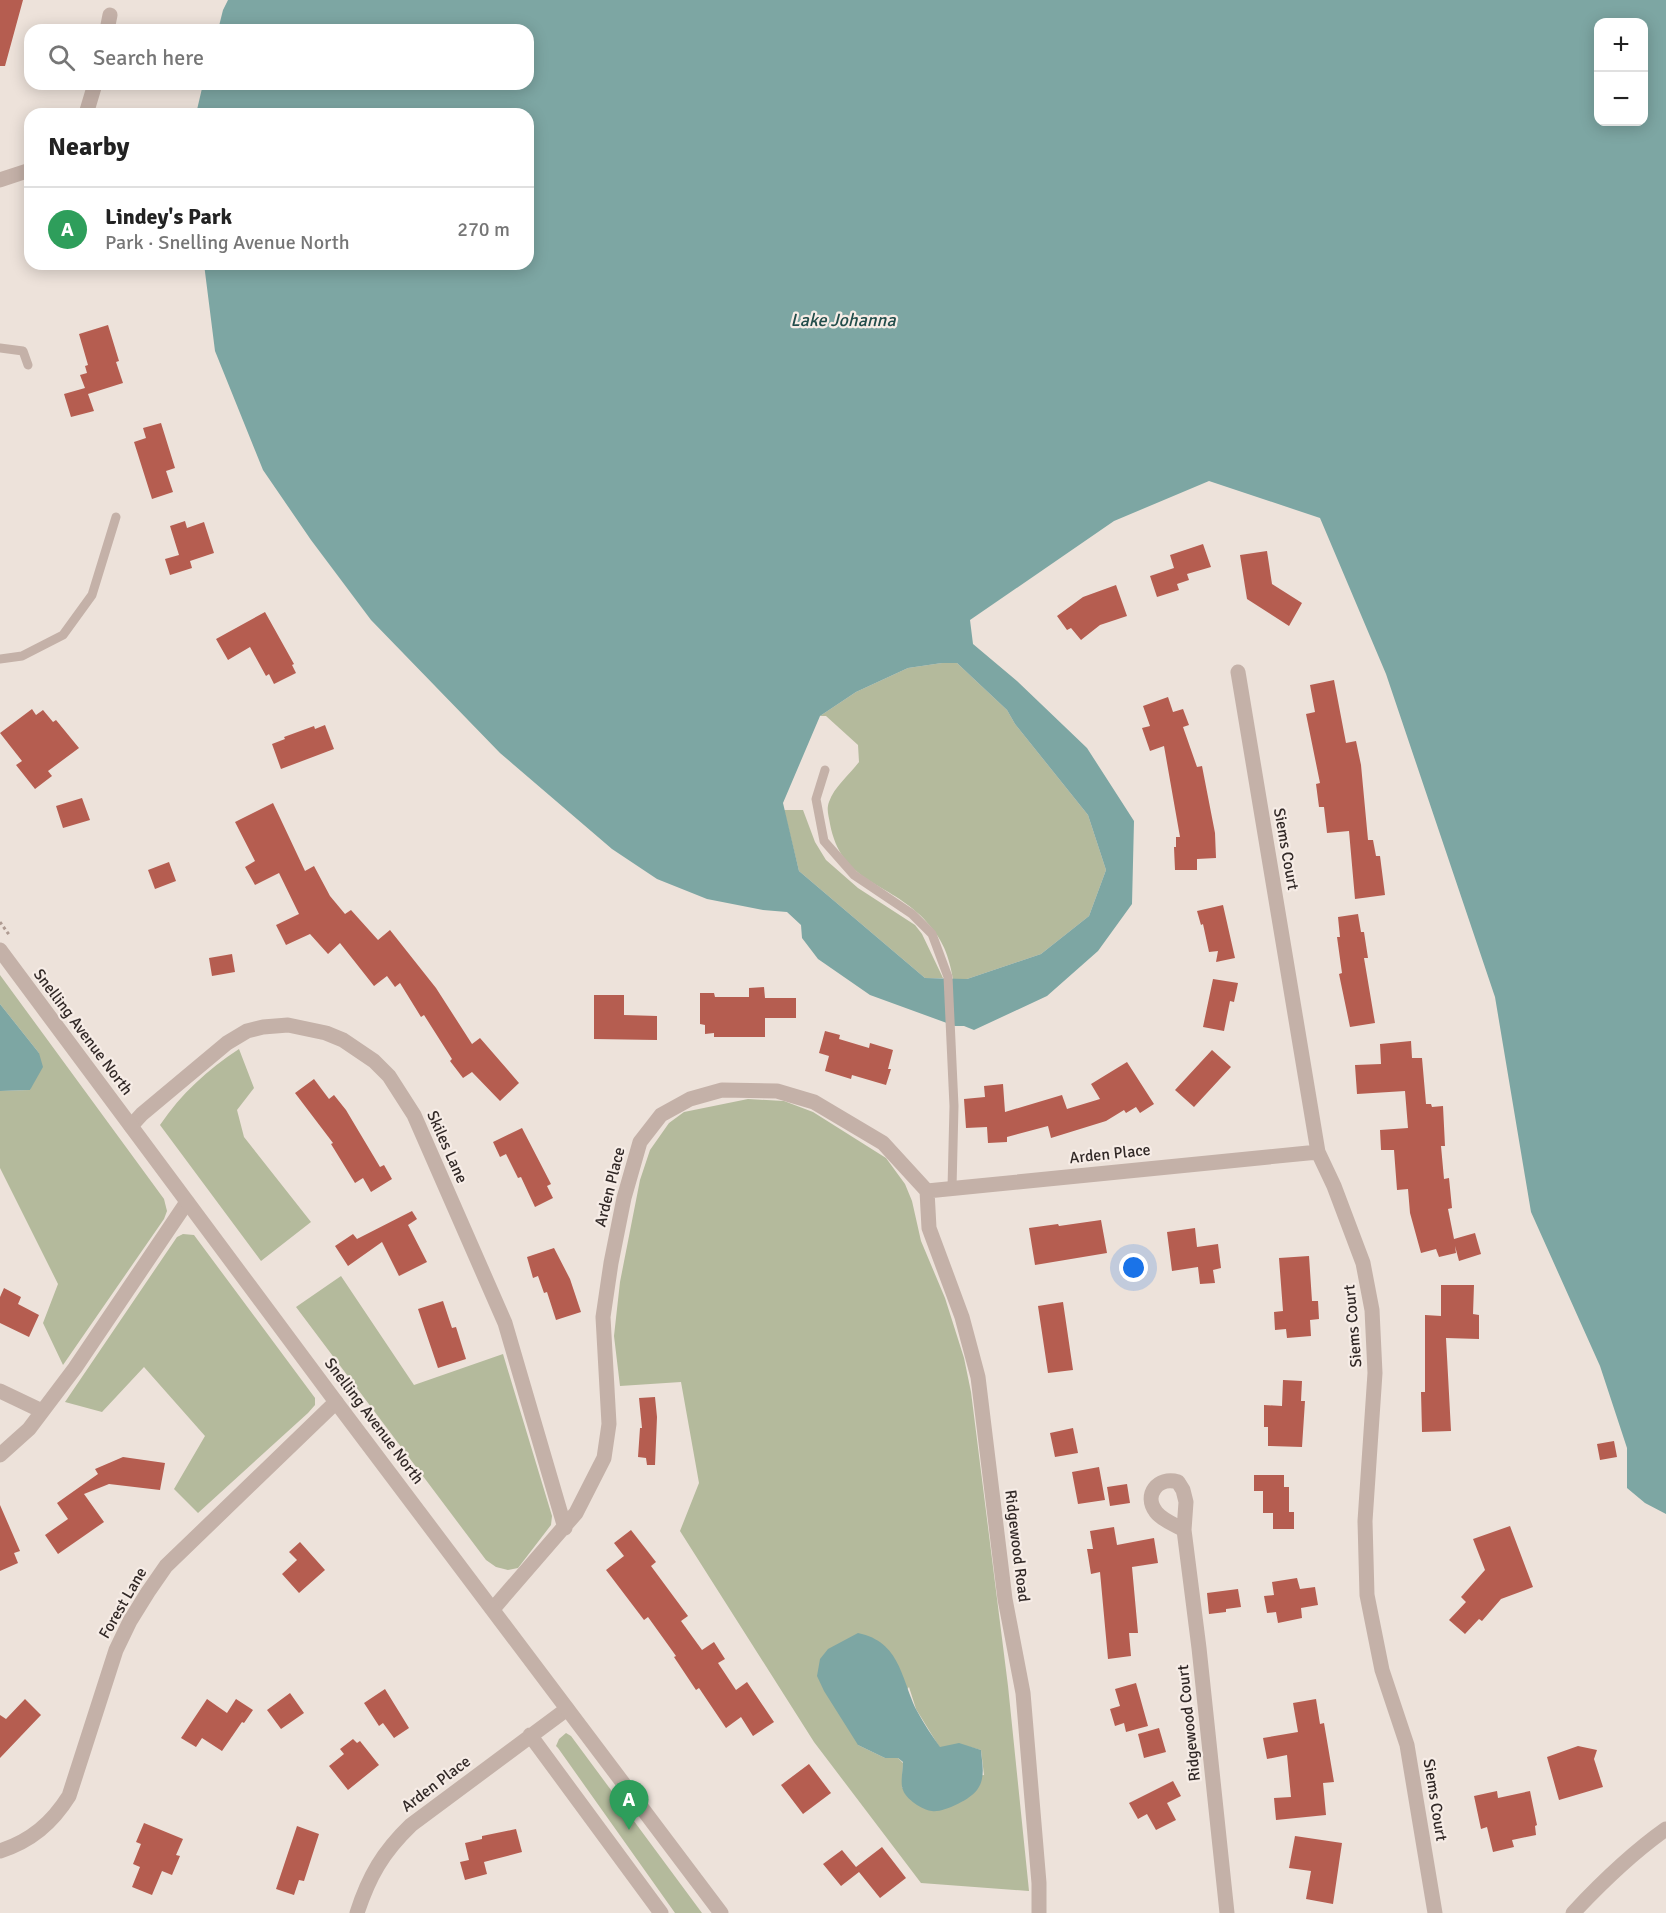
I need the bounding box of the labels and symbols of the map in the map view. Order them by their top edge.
water label: Lake Johanna [790,309,896,331]
street label: Siems Court [1269,806,1303,892]
street label: Snelling Avenue North [29,965,137,1099]
street label: Skiles Lane [422,1108,472,1186]
street label: Arden Place [1068,1140,1152,1168]
street label: Arden Place [590,1145,630,1229]
your location [1119,1253,1148,1282]
street label: Siems Court [1339,1283,1367,1368]
street label: Snelling Avenue North [320,1354,428,1488]
street label: Ridgewood Road [1000,1489,1034,1603]
street label: Forest Lane [95,1564,151,1642]
street label: Ridgewood Court [1173,1663,1205,1782]
street label: Arden Place [397,1751,475,1817]
street label: Siems Court [1419,1757,1451,1843]
pin: A [610,1780,648,1830]

